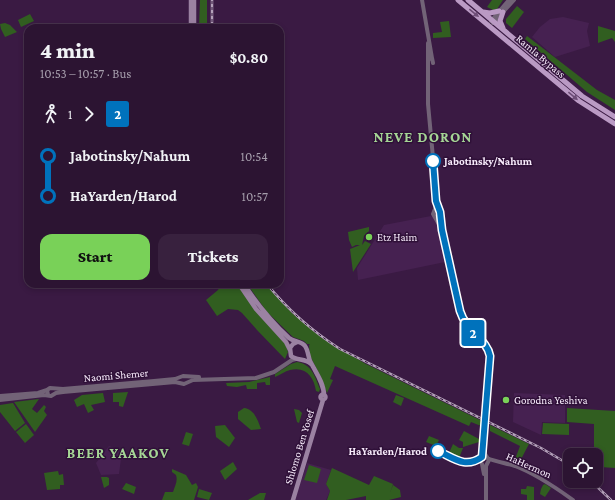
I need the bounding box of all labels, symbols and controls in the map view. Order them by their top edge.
one-way arrow [468,8,479,17]
street label: Ramla Bypass [513,32,568,81]
text: 4 min [40,38,95,63]
text: $0.80 [230,50,268,66]
text: 10:53 – 10:57 · Bus [40,66,131,81]
one-way arrow [567,91,578,100]
icon: walk [40,103,62,125]
icon: forward [78,103,100,125]
text: 2 [114,106,121,122]
text: 1 [68,107,72,122]
district label: NEVE DORON [373,129,473,145]
text: Jabotinsky/Nahum [70,148,190,164]
text: 10:54 [241,149,268,164]
marker: Jabotinsky/Nahum [425,153,441,169]
place label: Jabotinsky/Nahum [443,155,533,167]
text: HaYarden/Harod [70,188,177,204]
text: 10:57 [242,189,268,204]
place label: Etz Haim [377,231,417,243]
marker: Etz Haim [364,232,374,242]
button: Start [40,234,150,280]
button: Tickets [158,234,268,280]
line badge: 2 [460,320,486,346]
text: 2 [469,325,477,341]
street label: Naomi Shemer [83,366,149,384]
place label: Gorodna Yeshiva [514,394,588,406]
marker: Gorodna Yeshiva [501,395,511,405]
street label: Shlomo Ben Yosef [282,407,316,486]
marker: HaYarden/Harod [430,443,446,459]
district label: BEER YAAKOV [67,445,169,461]
place label: HaYarden/Harod [349,445,427,457]
map controls [563,448,603,488]
button: locate [563,448,603,488]
street label: HaHermon [504,450,554,480]

